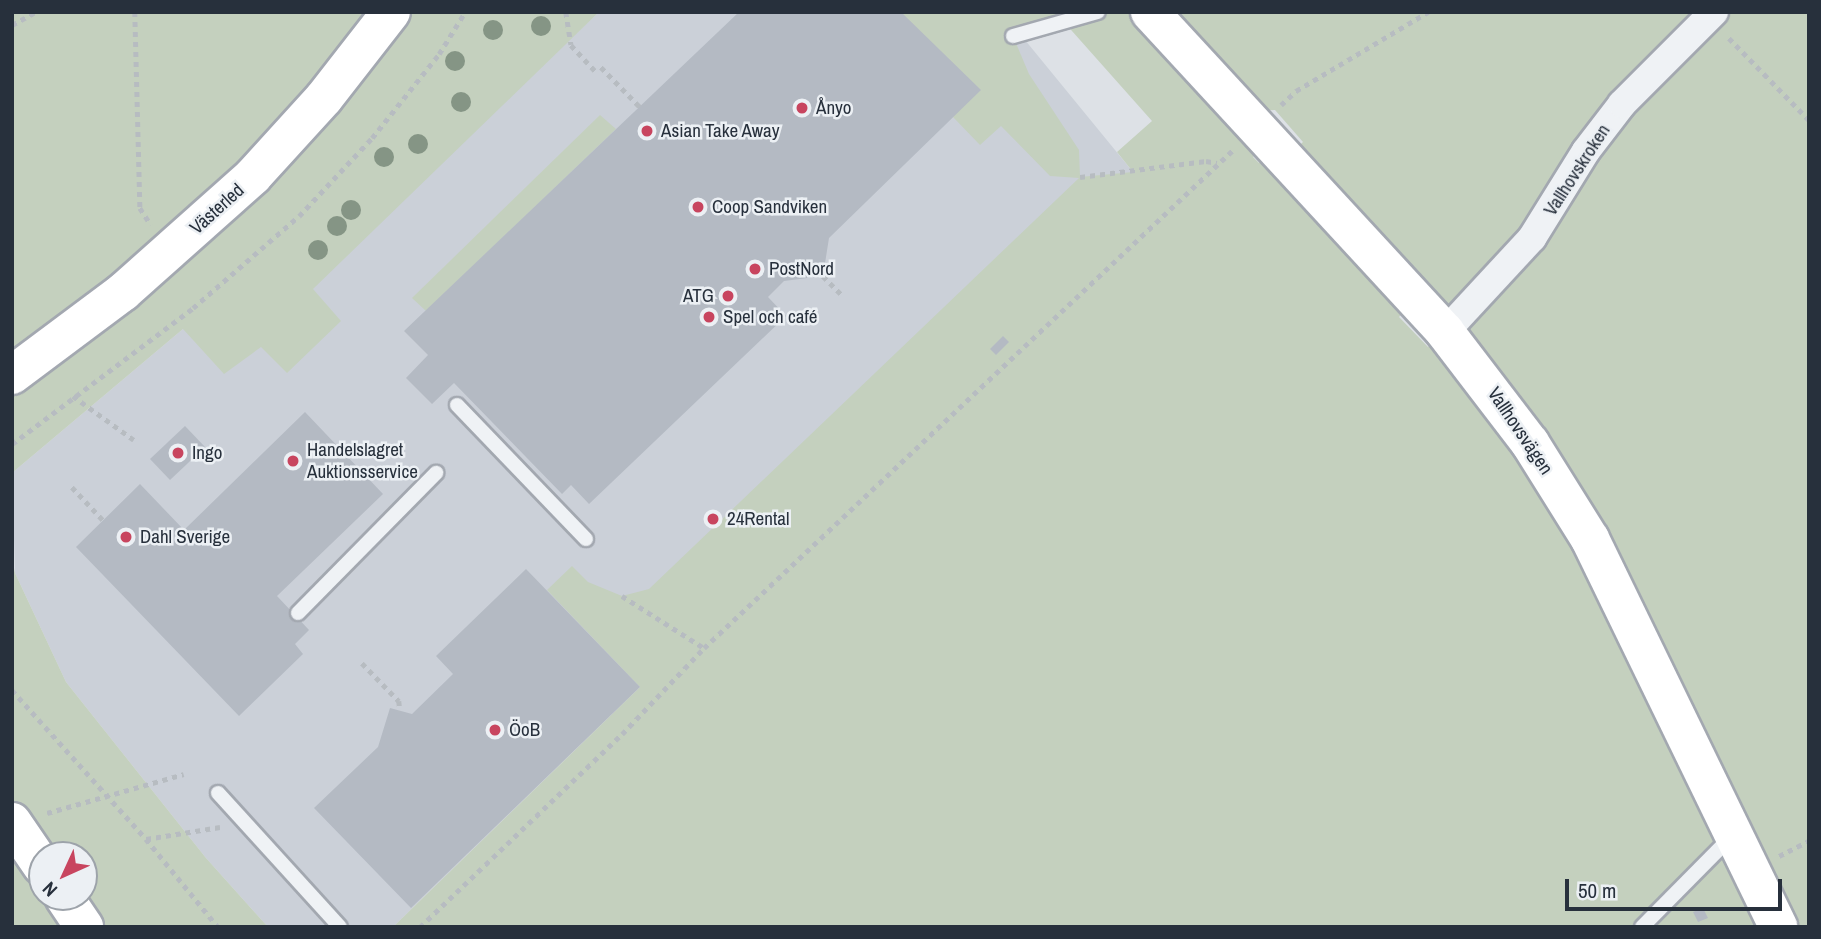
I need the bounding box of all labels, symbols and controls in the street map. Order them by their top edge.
place label: Ånyo [816,97,852,119]
marker: Ånyo [794,100,810,116]
place label: Asian Take Away [661,120,781,142]
street label: Vallhovskroken [1539,120,1615,220]
marker: Asian Take Away [639,123,655,139]
street label: Västerled [185,179,249,239]
place label: Coop Sandviken [712,196,827,218]
marker: Coop Sandviken [690,199,706,215]
place label: PostNord [769,258,834,280]
marker: PostNord [747,261,763,277]
place label: ATG [683,285,714,307]
marker: ATG [720,288,736,304]
place label: Spel och café [723,306,817,328]
marker: Spel och café [701,309,717,325]
street label: Vallhovsvägen [1483,383,1557,479]
place label: Handelslagret Auktionsservice [307,439,418,483]
place label: Ingo [192,442,222,464]
marker: Ingo [170,445,186,461]
marker: Handelslagret Auktionsservice [285,453,301,469]
place label: 24Rental [727,508,789,530]
marker: 24Rental [705,511,721,527]
place label: Dahl Sverige [140,526,230,548]
marker: Dahl Sverige [118,529,134,545]
place label: ÖoB [509,719,540,741]
marker: ÖoB [487,722,503,738]
north arrow [28,841,98,911]
scale bar [1569,866,1786,910]
text: N [36,876,63,903]
text: 50 m [1578,876,1616,905]

